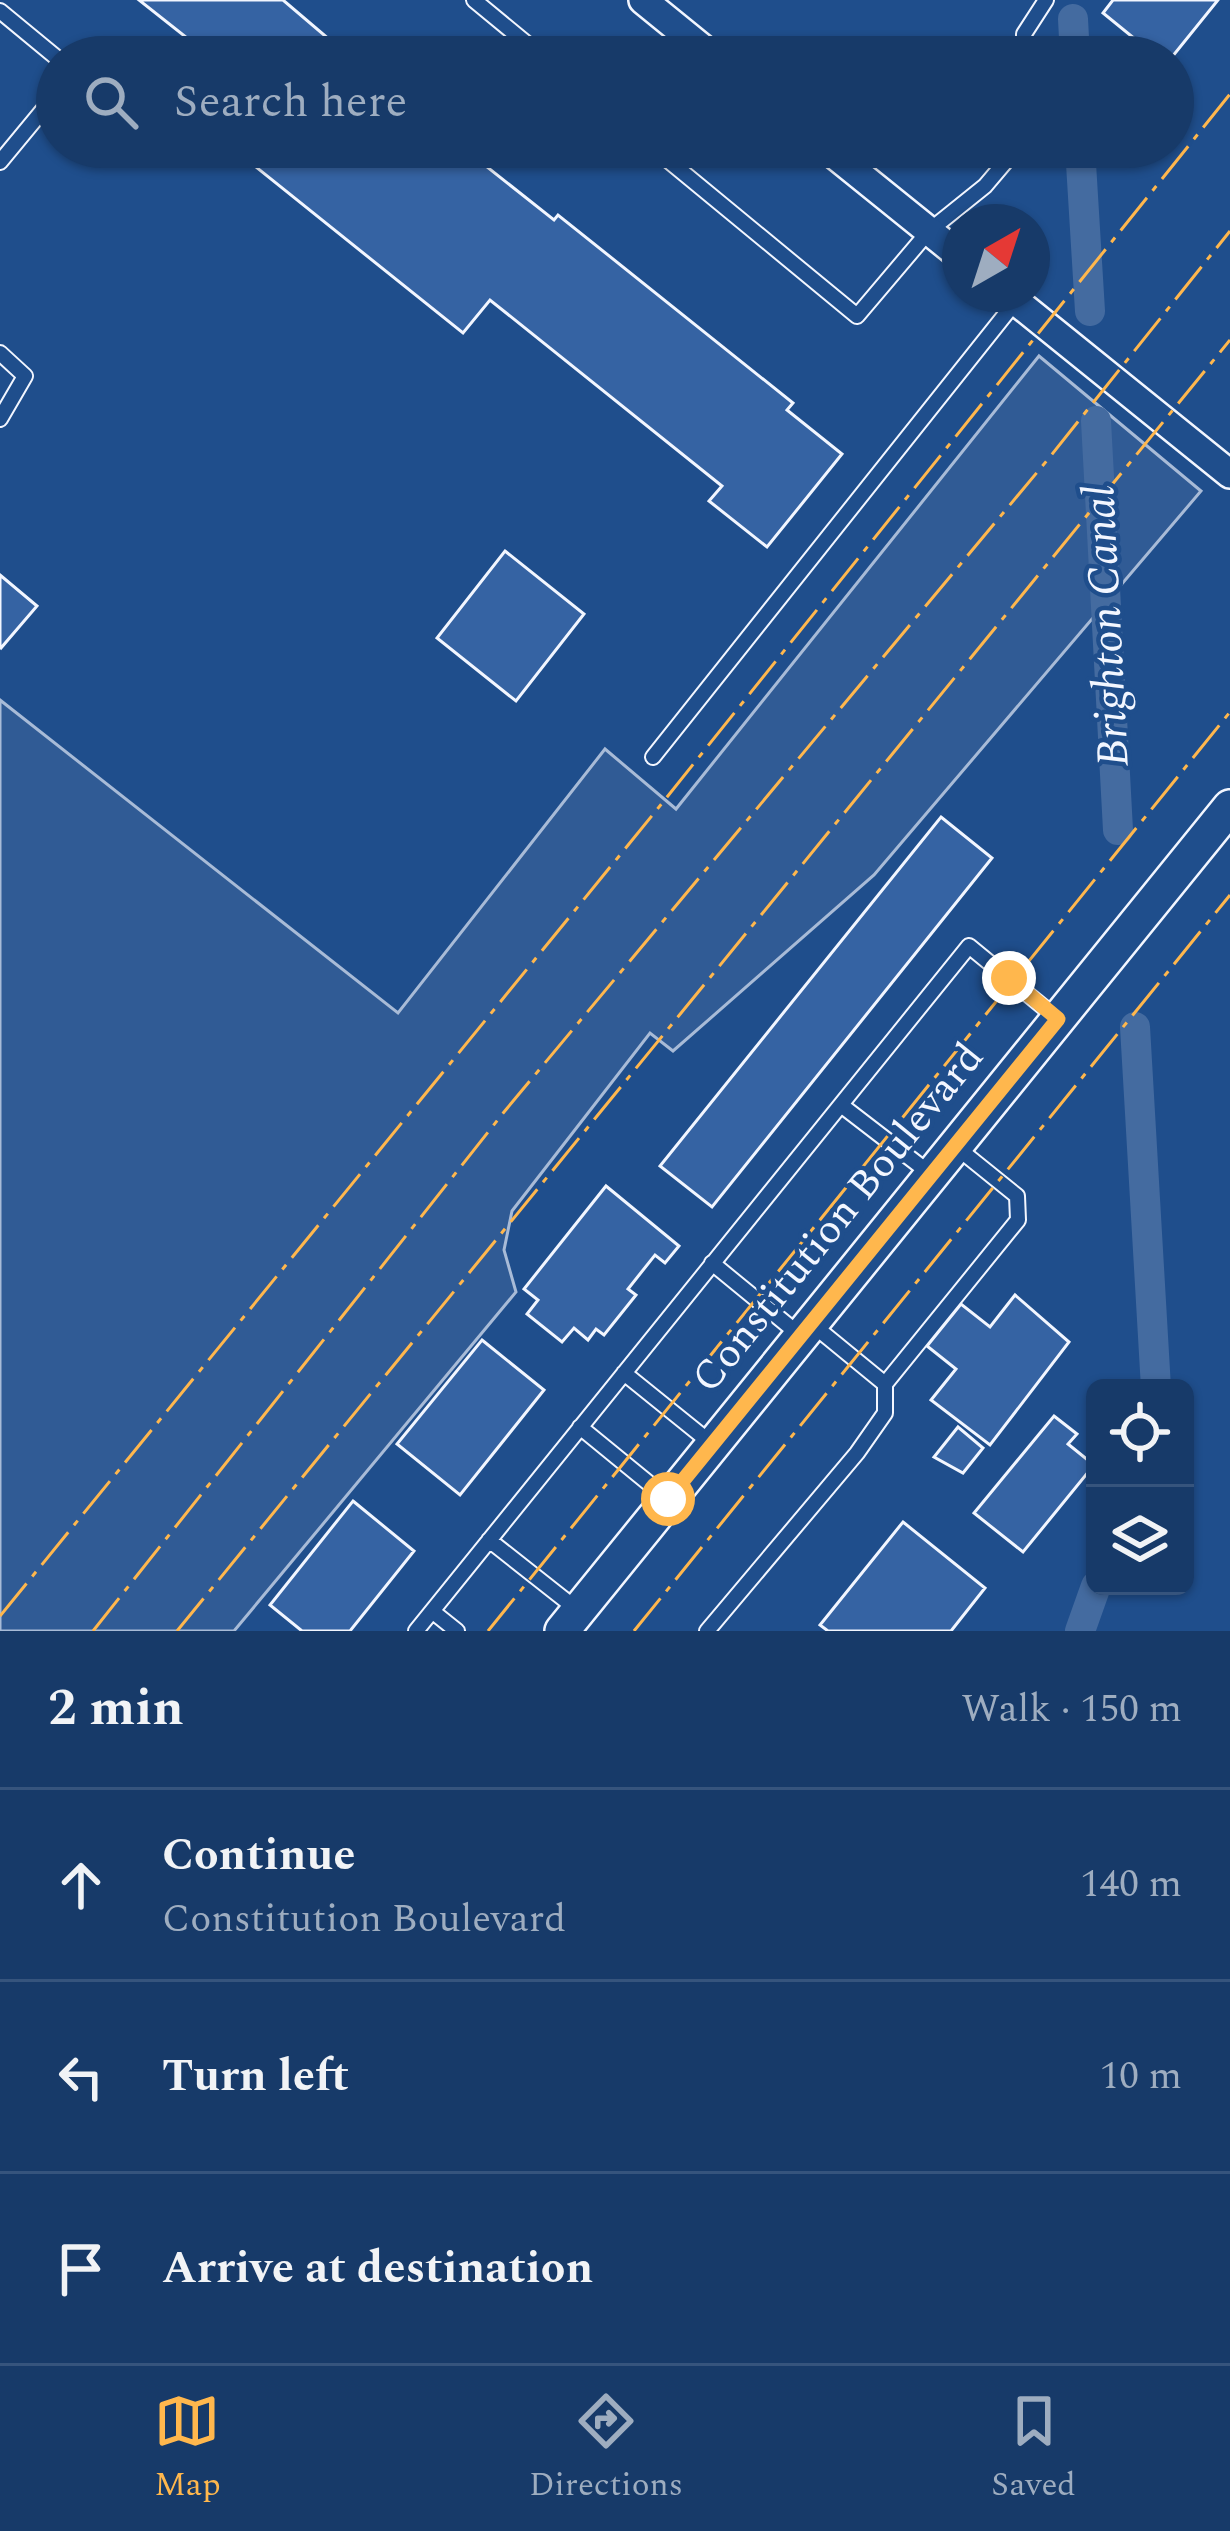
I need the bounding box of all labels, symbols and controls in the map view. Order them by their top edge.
search box [36,36,1194,168]
text: Search here [174,68,407,137]
icon: search [78,69,144,135]
north arrow [942,204,1050,312]
water label: Brighton Canal [1065,483,1149,769]
route end [982,951,1036,1005]
street label: Constitution Boulevard [677,1029,999,1407]
map controls [1086,1379,1194,1595]
button: locate [1086,1379,1194,1487]
route start [641,1472,695,1526]
button: layers [1086,1487,1194,1595]
text: 2 min [48,1670,184,1748]
text: Walk · 150 m [961,1680,1182,1739]
text: Continue [162,1821,355,1890]
icon: ahead [48,1852,114,1918]
text: 140 m [1080,1855,1182,1914]
text: Constitution Boulevard [162,1890,566,1949]
text: Turn left [162,2042,349,2111]
icon: left [48,2044,114,2110]
text: 10 m [1100,2047,1182,2106]
text: Arrive at destination [162,2234,593,2303]
icon: arrive [48,2236,114,2302]
tab: Map [154,2388,221,2510]
tab: Directions [529,2388,683,2510]
tab: Saved [991,2388,1076,2510]

